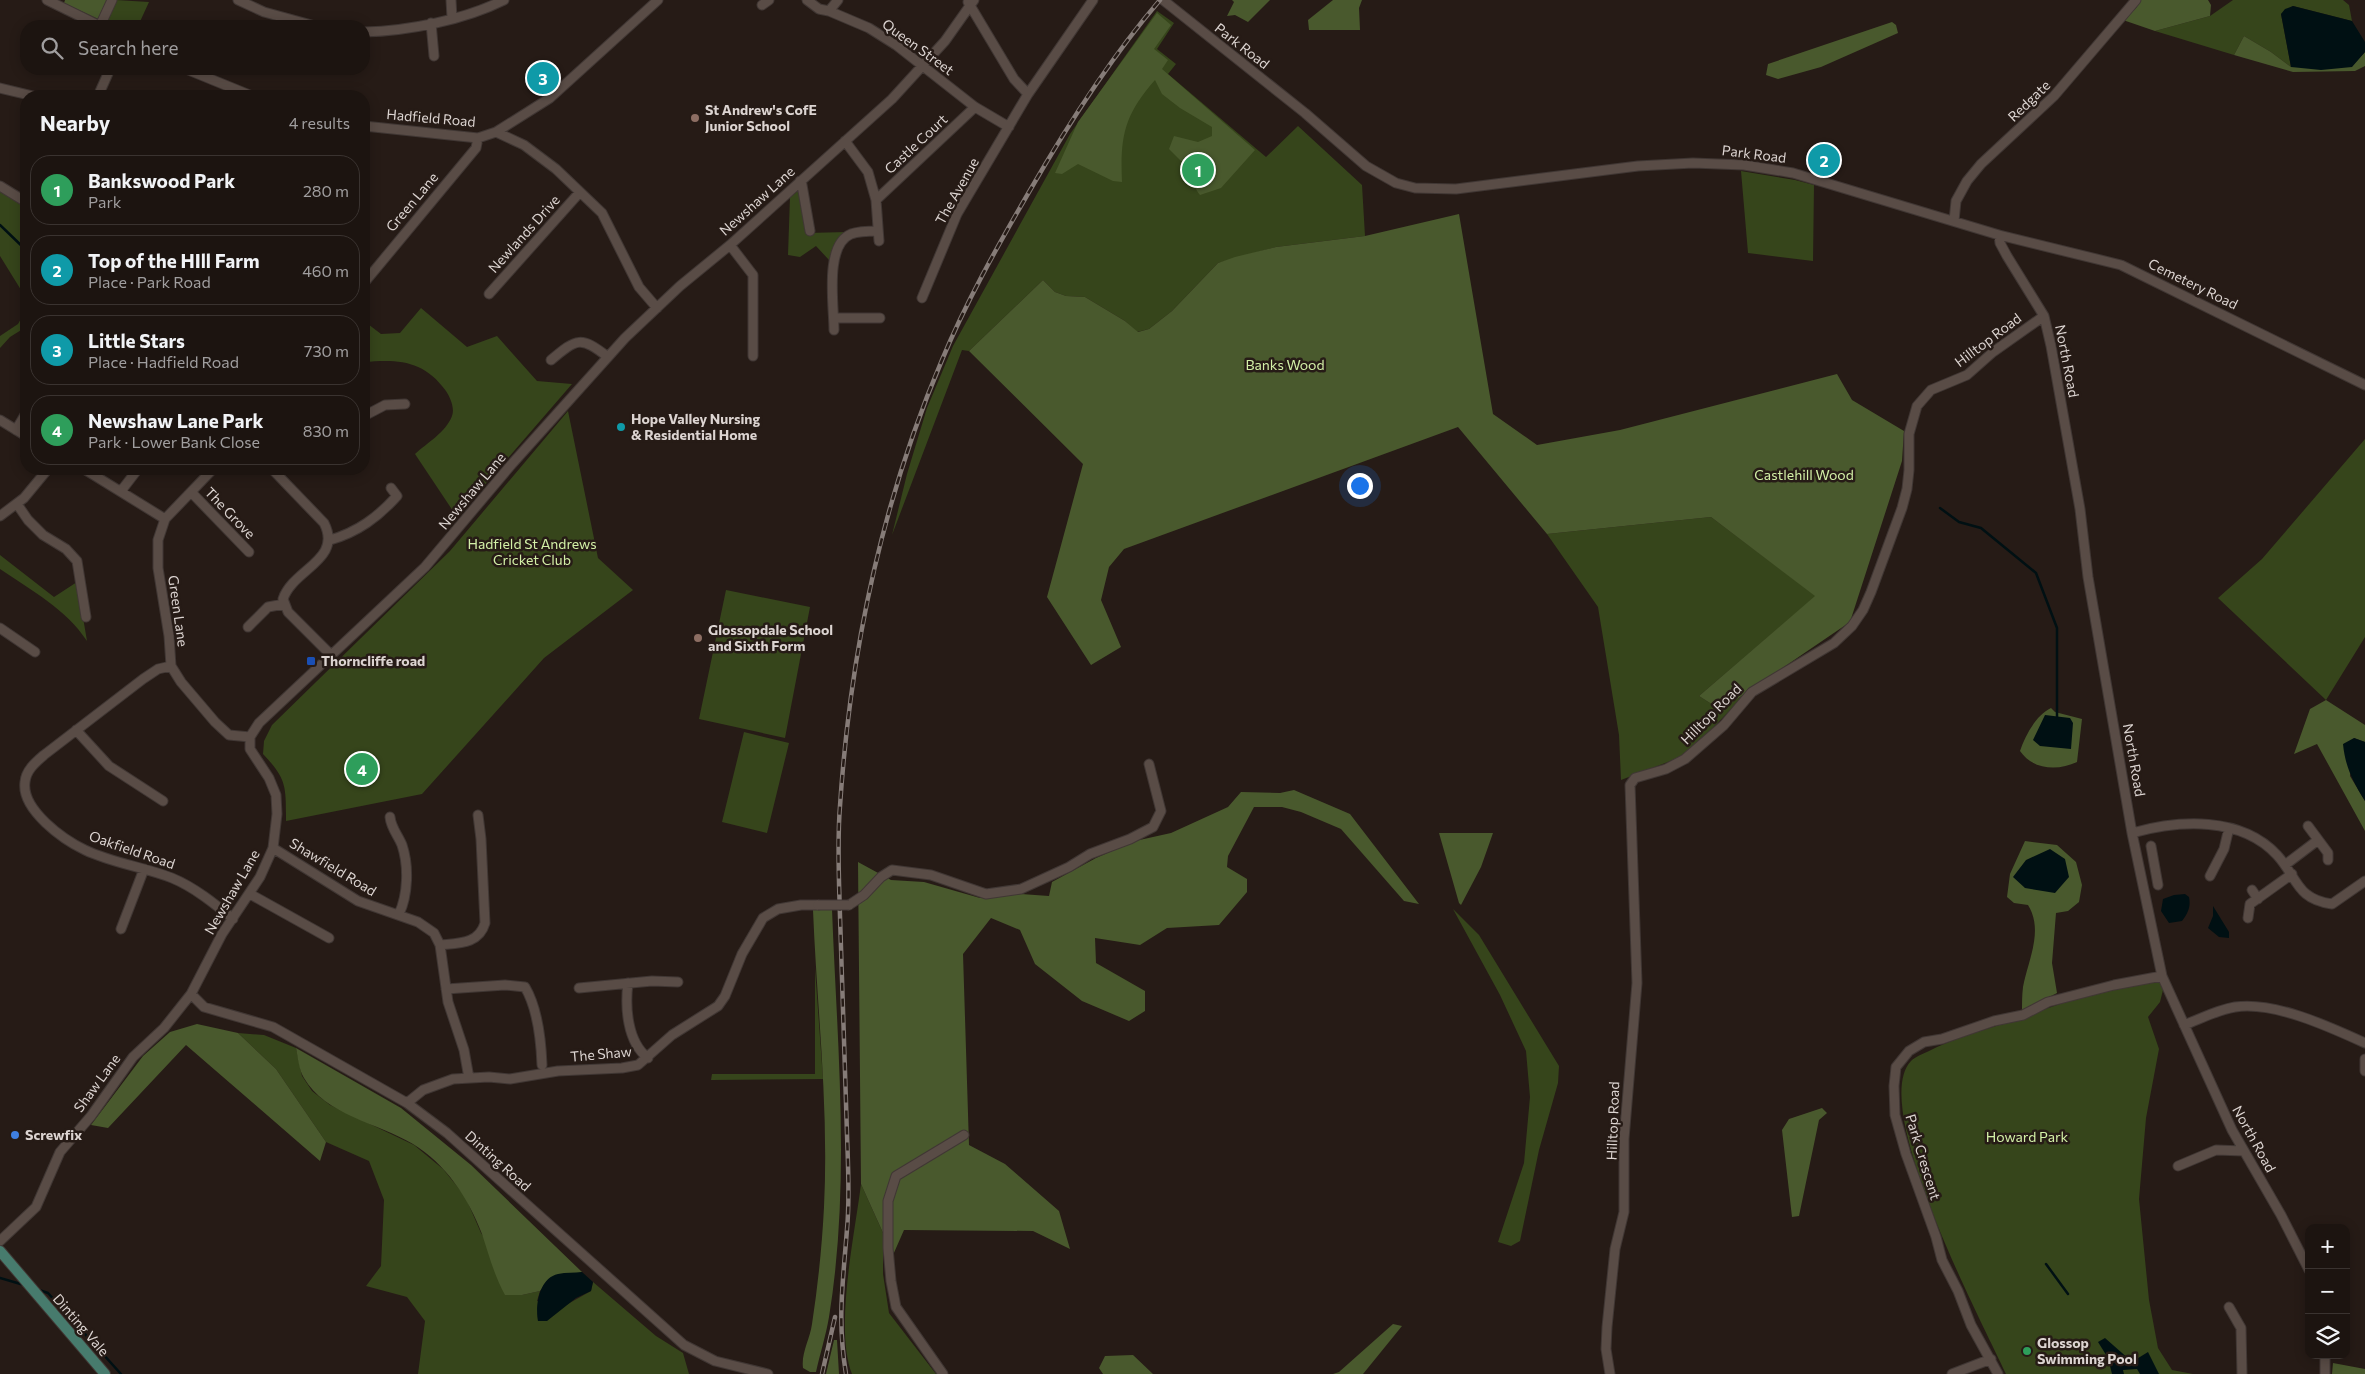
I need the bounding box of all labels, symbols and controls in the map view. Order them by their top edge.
street label: Queen Street [879,15,958,78]
street label: Park Road [1212,19,1273,72]
search box [20,20,370,75]
icon: search [38,34,66,62]
text: Search here [78,36,178,59]
pin: 3 [527,59,559,97]
street label: Redgate [2004,76,2053,125]
place label: St Andrew's CofE Junior School [705,101,817,134]
street label: Hadfield Road [386,105,476,130]
text: Nearby [40,110,110,135]
street label: Castle Court [881,110,951,177]
marker: St Andrew's CofE Junior School [689,112,701,124]
text: 4 results [289,113,350,132]
street label: Park Road [1721,141,1787,166]
pin: 2 [1808,141,1840,179]
pin: 1 [1182,151,1214,189]
street label: The Avenue [931,154,982,227]
street label: Newshaw Lane [716,162,798,239]
text: Bankswood Park [88,169,235,192]
street label: Green Lane [382,169,441,235]
text: 1 [53,181,61,200]
text: 280 m [303,181,349,200]
street label: Newlands Drive [484,191,563,276]
text: Park [88,192,121,211]
text: Top of the HIll Farm [88,249,260,272]
street label: Cemetery Road [2146,254,2241,313]
text: 2 [52,261,62,280]
text: 460 m [302,261,349,280]
text: Place · Park Road [88,272,211,291]
street label: Hilltop Road [1951,309,2024,370]
street label: North Road [2052,323,2083,399]
text: Little Stars [88,329,185,352]
text: 3 [52,341,62,360]
text: 730 m [304,341,349,360]
text: Place · Hadfield Road [88,352,239,371]
park label: Banks Wood [1245,356,1325,373]
text: Newshaw Lane Park [88,409,263,432]
place label: Hope Valley Nursing & Residential Home [631,410,760,443]
text: 4 [52,421,62,440]
text: 830 m [303,421,349,440]
marker: Hope Valley Nursing & Residential Home [615,421,627,433]
text: Park · Lower Bank Close [88,432,260,451]
street label: Newshaw Lane [435,449,509,533]
park label: Castlehill Wood [1754,466,1854,483]
your location [1347,473,1373,499]
street label: The Grove [202,483,259,542]
park label: Hadfield St Andrews Cricket Club [467,535,597,568]
street label: Green Lane [165,574,192,648]
place label: Glossopdale School and Sixth Form [708,621,833,654]
marker: Glossopdale School and Sixth Form [692,632,704,644]
place label: Thorncliffe road [321,652,425,669]
marker: Thorncliffe road [305,655,317,667]
street label: Hilltop Road [1677,680,1745,748]
street label: North Road [2120,722,2149,798]
pin: 4 [346,750,378,788]
street label: Oakfield Road [87,827,177,872]
street label: Shawfield Road [287,834,380,899]
street label: Newshaw Lane [200,846,263,937]
street label: The Shaw [569,1042,632,1065]
street label: Shaw Lane [70,1050,123,1115]
street label: Hilltop Road [1603,1081,1622,1161]
street label: North Road [2229,1102,2280,1175]
street label: Park Crescent [1902,1112,1945,1202]
place label: Screwfix [25,1126,82,1143]
street label: Dinting Road [462,1127,535,1194]
park label: Howard Park [1986,1128,2069,1145]
marker: Screwfix [9,1129,21,1141]
map controls [2305,1224,2350,1359]
button: + [2305,1224,2350,1269]
button: − [2305,1269,2350,1314]
street label: Dinting Vale [50,1290,113,1359]
button: layers [2305,1314,2350,1359]
place label: Glossop Swimming Pool [2037,1334,2137,1367]
marker: Glossop Swimming Pool [2021,1345,2033,1357]

